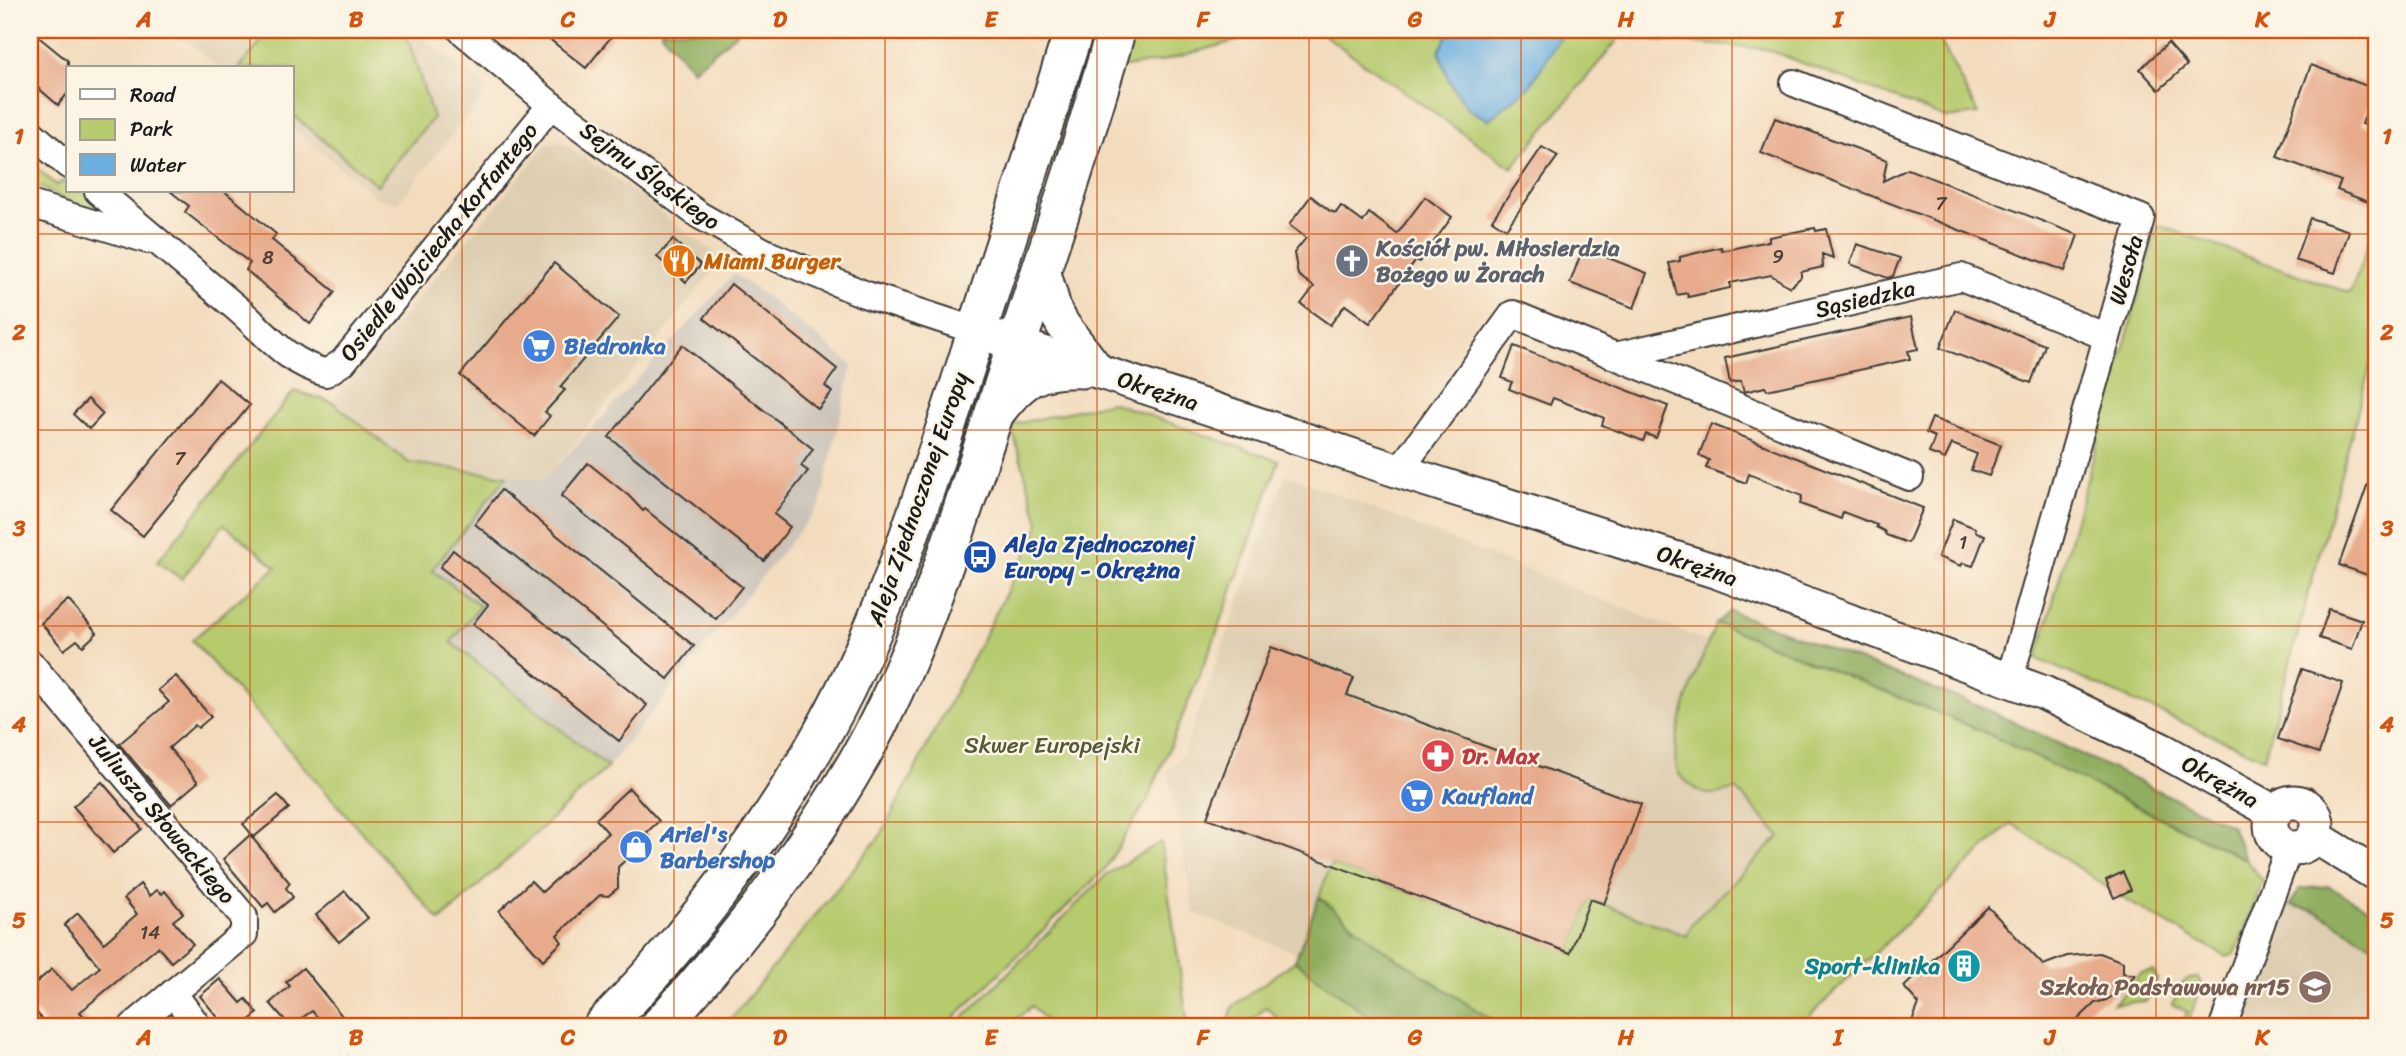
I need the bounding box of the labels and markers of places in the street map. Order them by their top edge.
place label: Kościół pw. Miłosierdzia Bożego w Żorach [1375,228,1620,295]
place label: Miami Burger [703,241,843,282]
restaurant icon: Miami Burger [660,242,698,280]
church icon: Kościół pw. Miłosierdzia Bożego w Żorach [1333,242,1371,280]
place label: Biedronka [564,326,666,367]
supermarket icon: Biedronka [520,327,558,365]
place label: Aleja Zjednoczonej Europy - Okrężna [1003,524,1196,591]
bus stop icon: Aleja Zjednoczonej Europy - Okrężna [961,538,999,576]
place label: Dr. Max [1462,736,1540,777]
pharmacy icon: Dr. Max [1419,737,1457,775]
place label: Kaufland [1441,776,1535,817]
supermarket icon: Kaufland [1398,777,1436,815]
place label: Ariel's Barbershop [659,814,775,881]
shop icon: Ariel's Barbershop [617,828,655,866]
place label: Sport-klinika [1804,946,1940,987]
building icon: Sport-klinika [1945,947,1983,985]
place label: Szkoła Podstawowa nr15 [2039,967,2290,1008]
school or university icon: Szkoła Podstawowa nr15 [2296,968,2334,1006]

